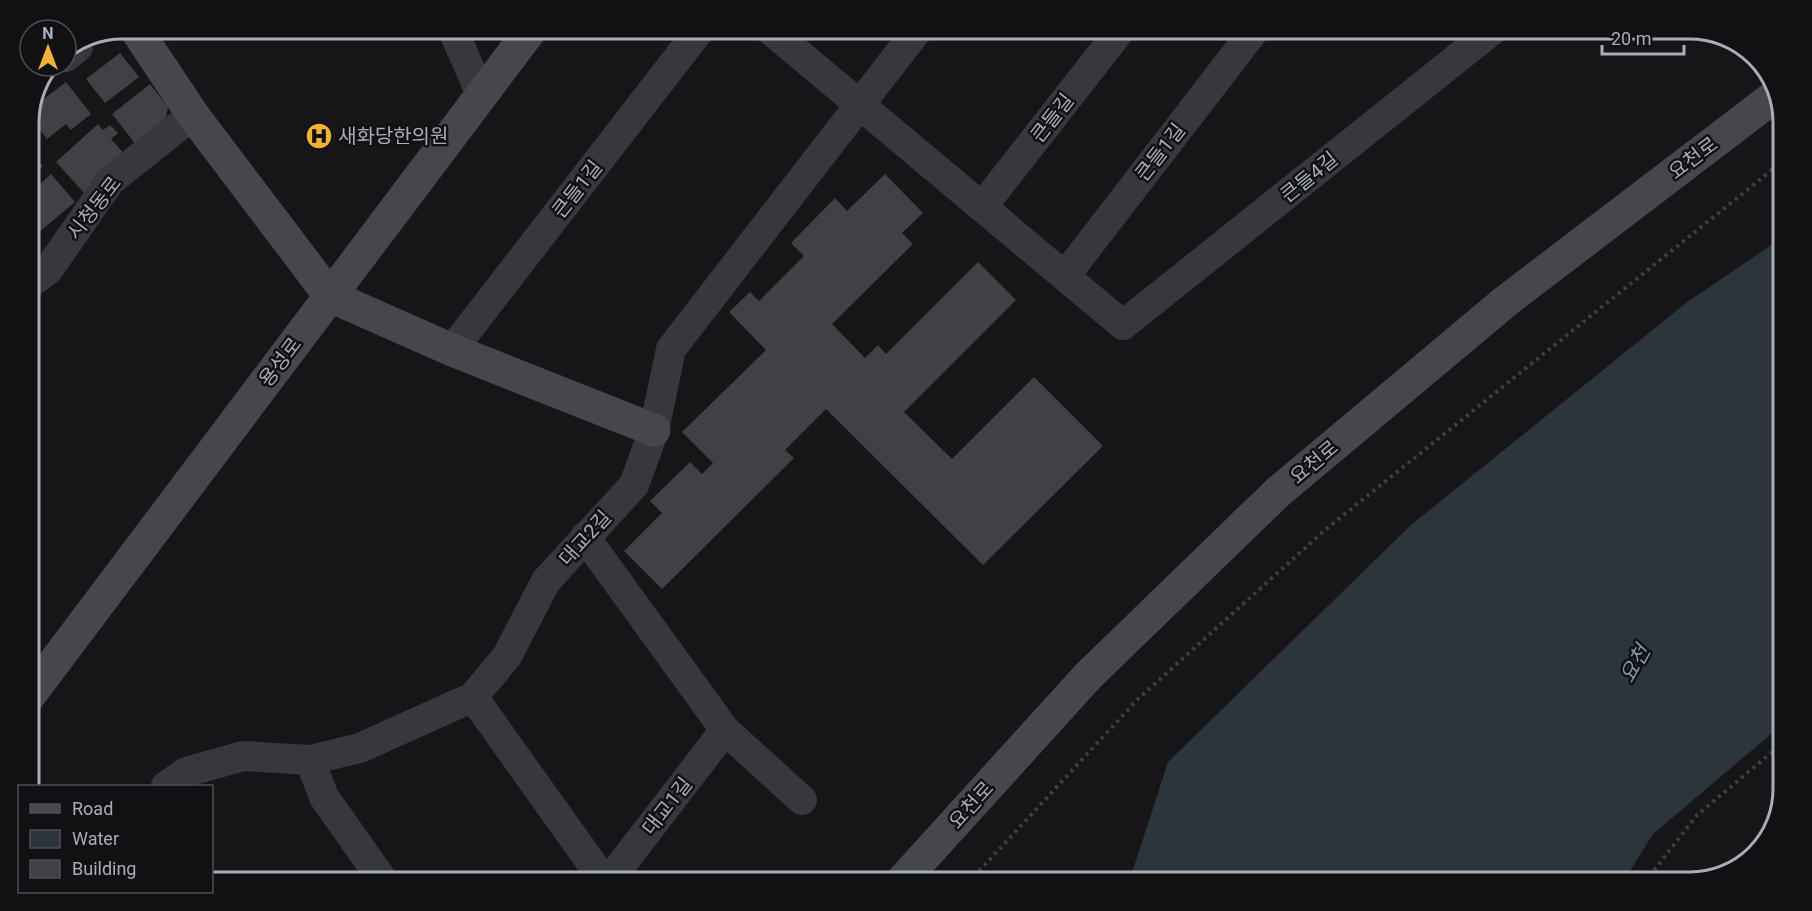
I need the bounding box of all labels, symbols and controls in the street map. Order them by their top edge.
north arrow [18,18,78,78]
scale bar [1602,18,1684,56]
text: N [42,24,54,43]
text: 20 m [1611,28,1651,49]
street label: 큰들길 [1026,89,1078,147]
street label: 큰들1길 [1130,118,1190,186]
hospital icon: 새화당한의원 [304,121,334,151]
place label: 새화당한의원 [338,124,448,148]
street label: 요천로 [1664,132,1722,184]
street label: 큰들4길 [1276,147,1342,207]
street label: 큰들1길 [547,155,607,223]
street label: 시청동로 [62,172,126,244]
street label: 용성로 [254,333,306,391]
street label: 요천로 [1285,435,1343,489]
street label: 대교2길 [554,505,616,571]
water label: 요천 [1615,639,1656,687]
street label: 대교1길 [637,772,697,840]
street label: 요천로 [944,776,998,834]
legend [18,785,213,893]
text: Road [72,798,113,819]
text: Water [72,828,119,849]
text: Building [72,858,136,879]

